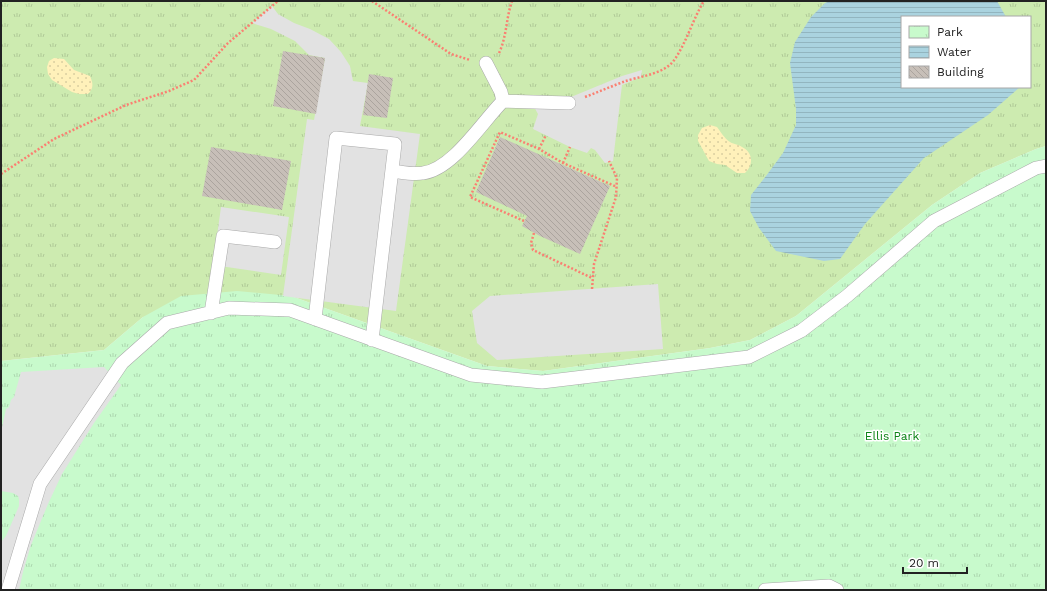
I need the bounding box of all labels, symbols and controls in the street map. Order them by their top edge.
legend [901,16,1031,88]
text: Park [937,25,963,39]
text: Water [937,45,972,59]
text: Building [937,65,984,79]
park label: Ellis Park [865,429,919,443]
scale bar [903,549,967,575]
text: 20 m [909,556,939,570]

